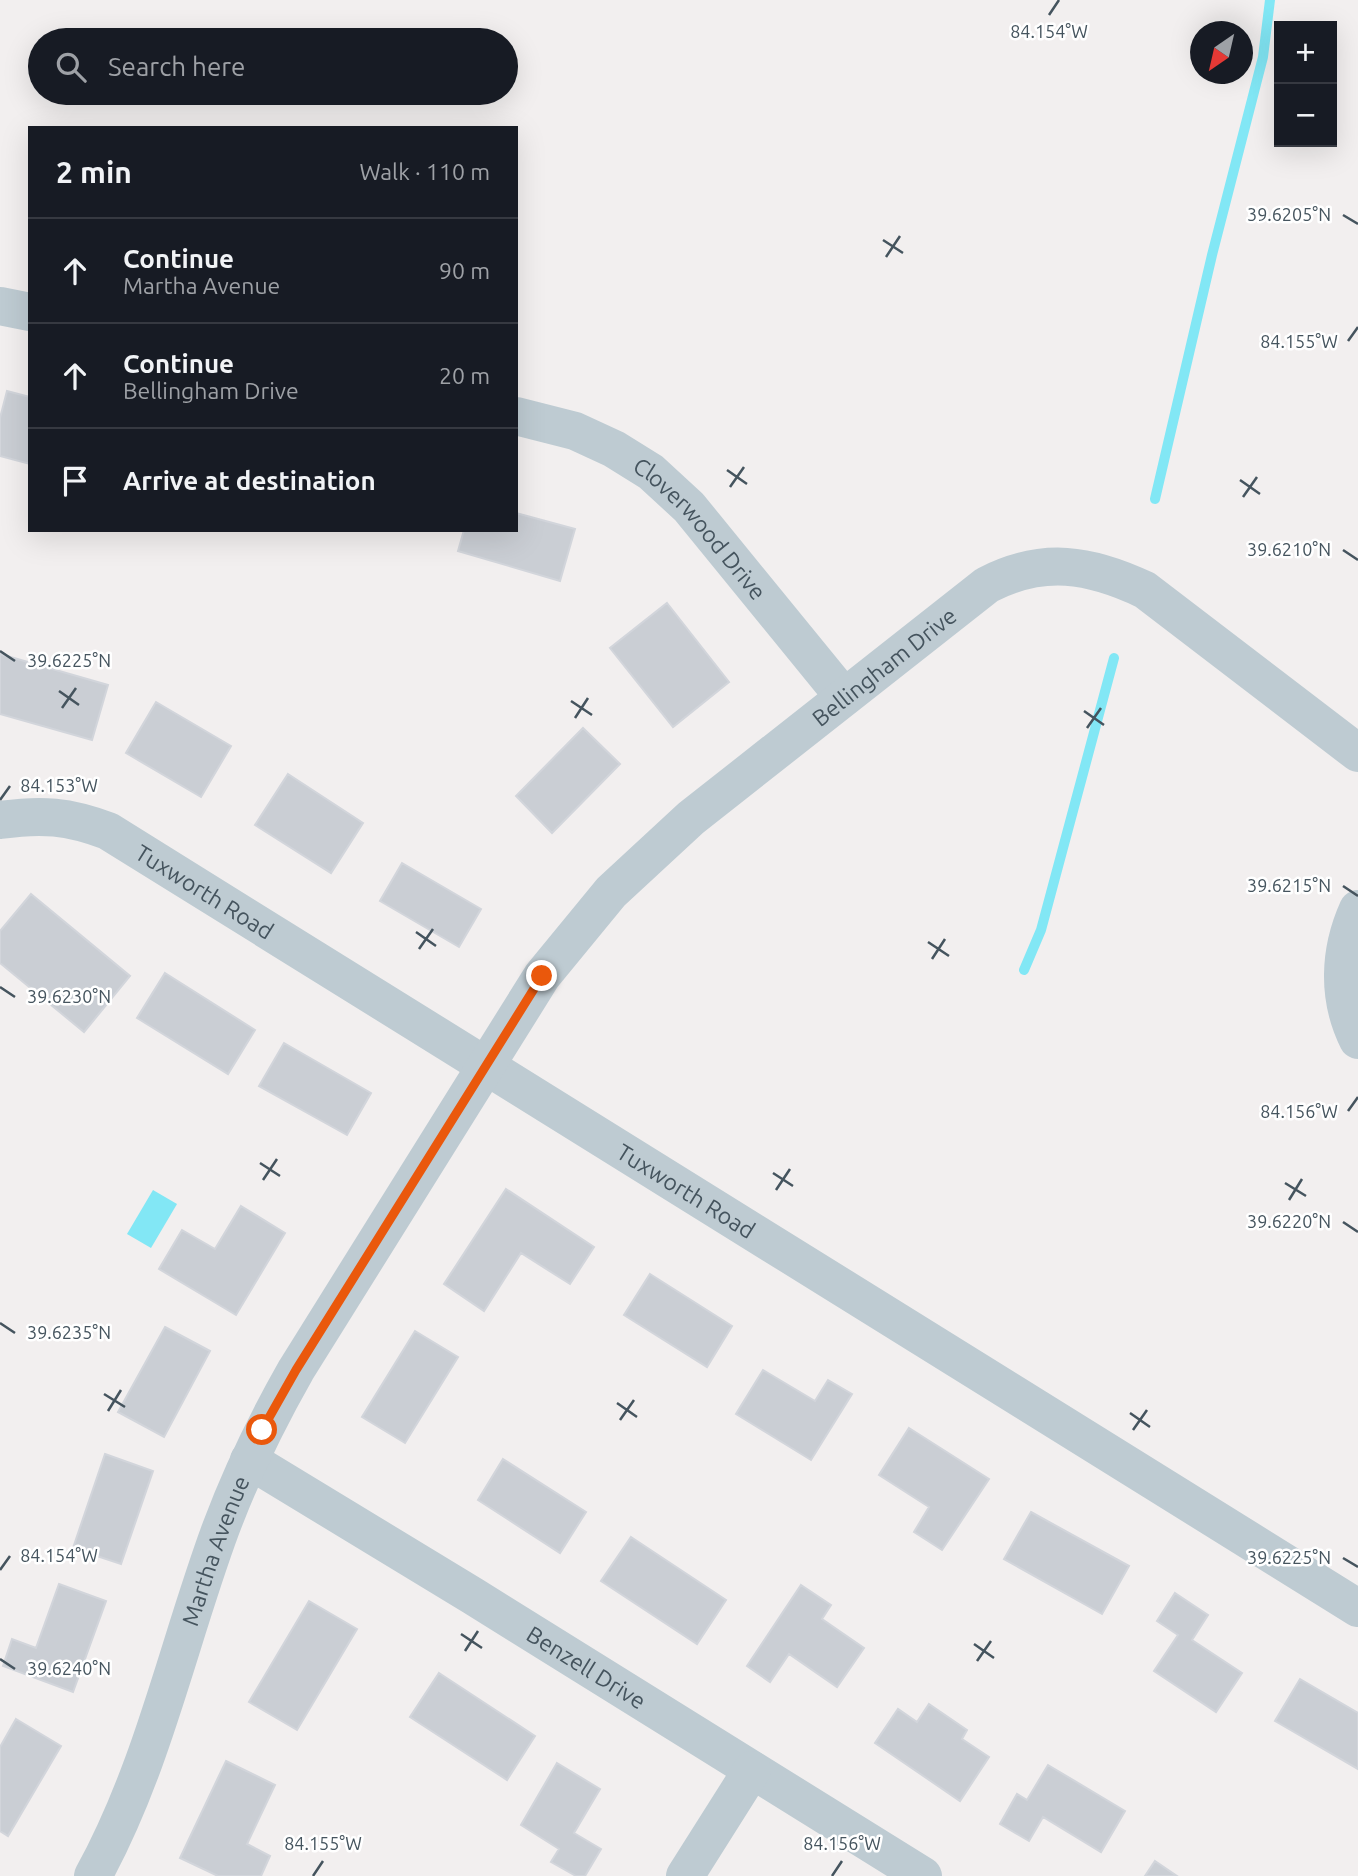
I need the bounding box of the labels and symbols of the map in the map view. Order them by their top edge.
text: 84.154°W [1010,21,1088,41]
north arrow [1190,21,1253,84]
text: 39.6205°N [1247,204,1331,224]
text: 84.155°W [1260,331,1338,351]
street label: Cloverwood Drive [629,452,772,604]
text: 39.6210°N [1247,539,1331,559]
street label: Bellingham Drive [807,602,961,730]
text: 39.6225°N [27,650,111,670]
text: 84.153°W [20,775,98,795]
street label: Tuxworth Road [131,839,278,943]
text: 39.6215°N [1247,875,1331,895]
route end [526,960,557,991]
text: 39.6230°N [27,986,111,1006]
text: 84.156°W [1260,1101,1338,1121]
street label: Tuxworth Road [613,1138,760,1243]
text: 39.6220°N [1247,1211,1331,1231]
text: 39.6235°N [27,1322,111,1342]
route start [246,1414,277,1445]
street label: Martha Avenue [177,1472,253,1628]
text: 84.154°W [20,1545,98,1565]
text: 39.6225°N [1247,1547,1331,1567]
street label: Benzell Drive [523,1620,651,1713]
text: 39.6240°N [27,1658,111,1678]
text: 84.155°W [284,1833,362,1853]
text: 84.156°W [803,1833,881,1853]

